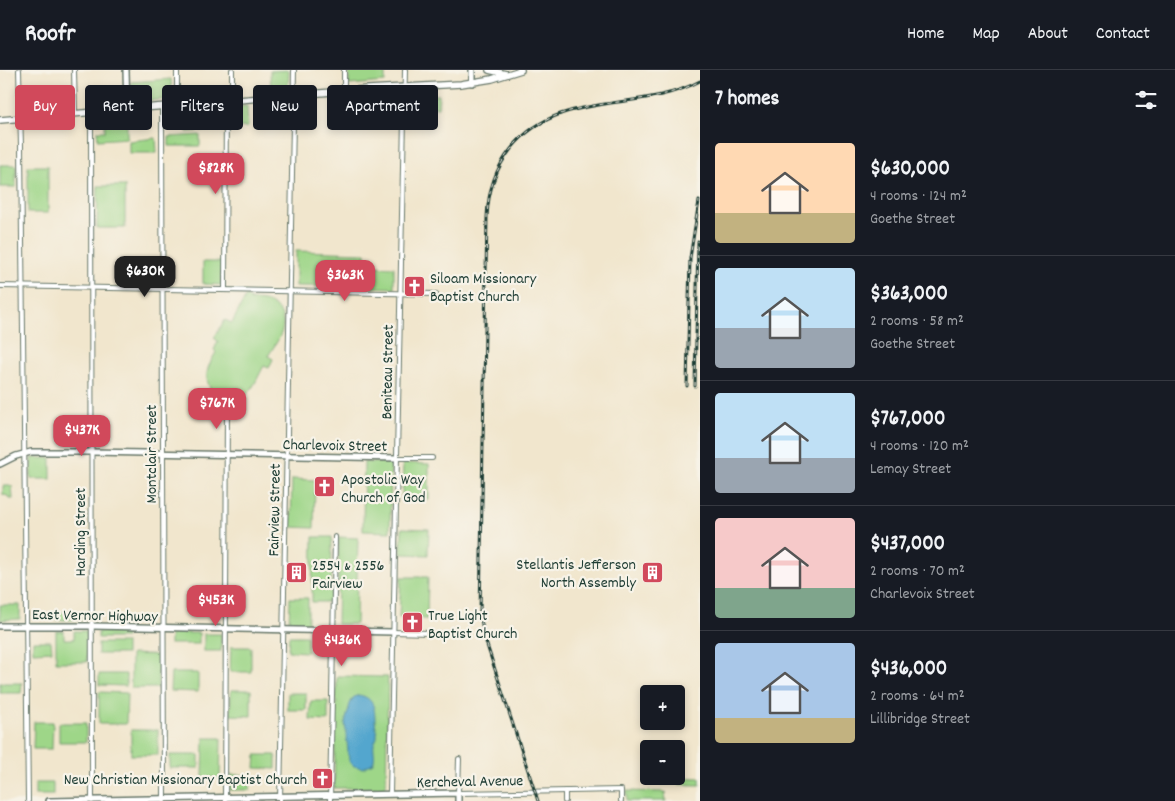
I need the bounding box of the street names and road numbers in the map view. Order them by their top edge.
street label: Beniteau Street [376,324,401,420]
street label: Montclair Street [141,404,164,503]
street label: Charlevoix Street [282,434,388,459]
street label: Fairview Street [263,463,288,557]
street label: Harding Street [70,487,93,577]
street label: East Vernor Highway [32,604,158,629]
street label: Kercheval Avenue [417,770,524,795]

